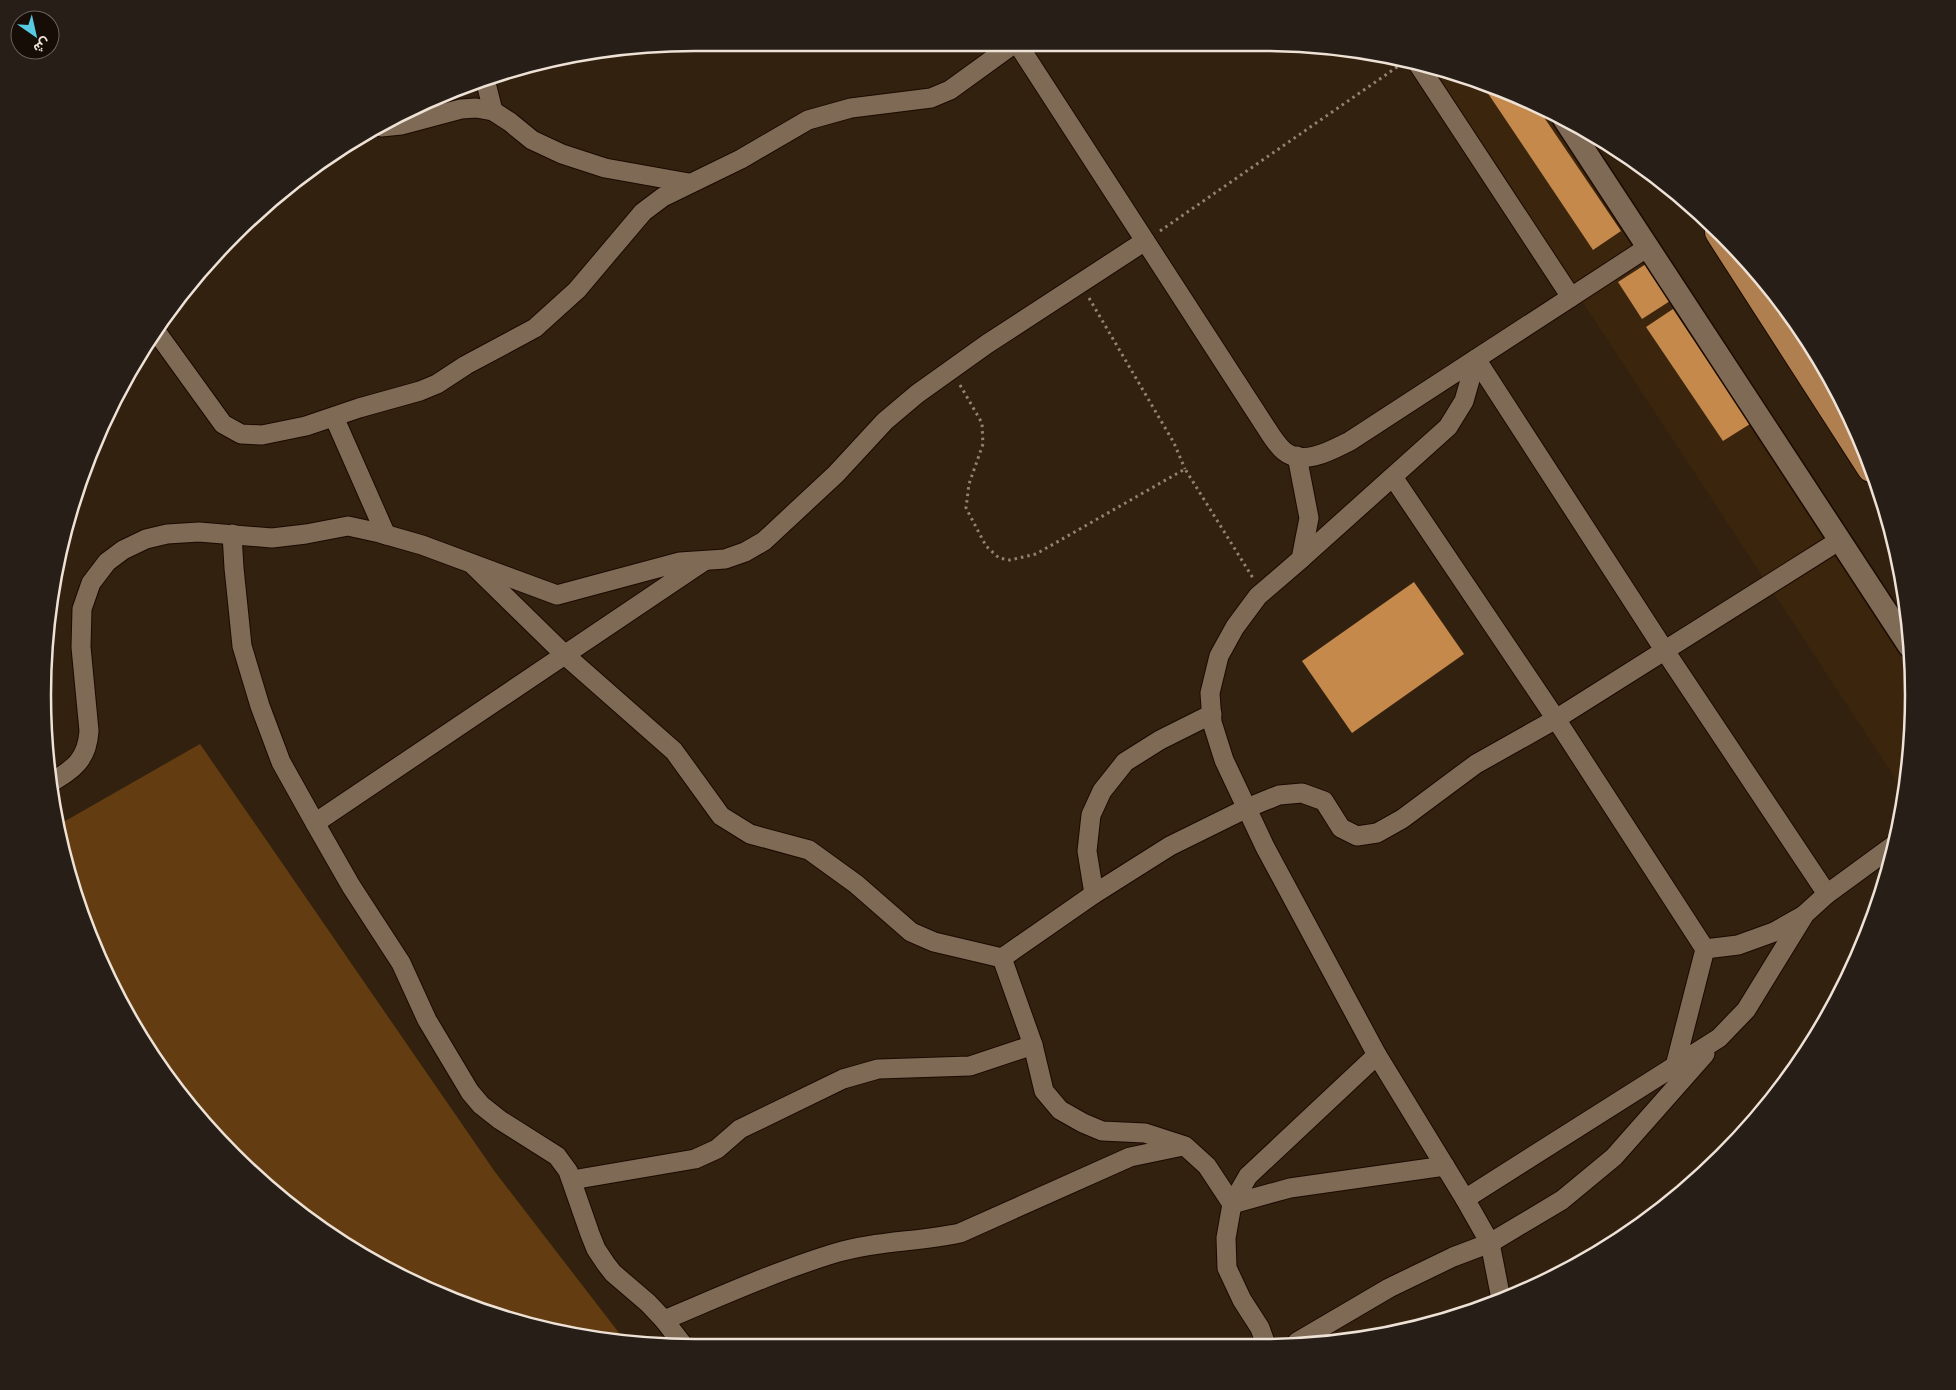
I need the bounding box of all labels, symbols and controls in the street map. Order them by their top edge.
north arrow [10,10,60,60]
text: ش [30,34,54,57]

